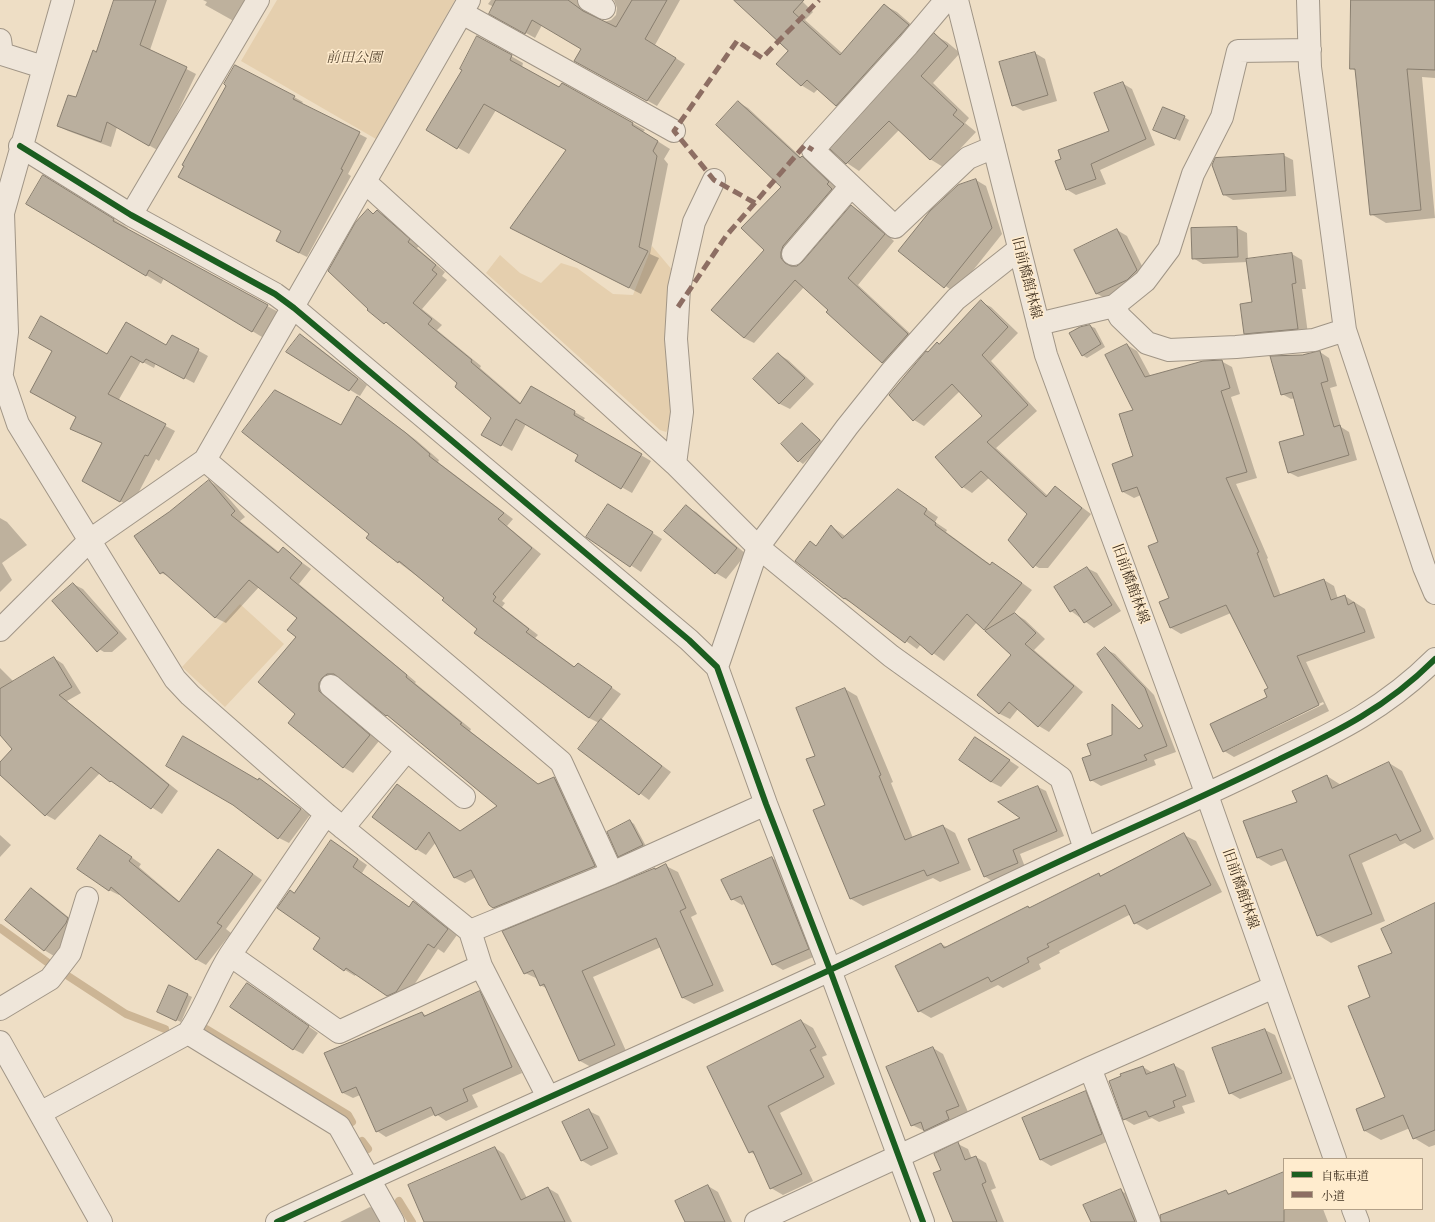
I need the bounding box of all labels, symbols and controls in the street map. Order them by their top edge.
park label: 前田公園 [326,51,382,67]
street label: 旧前橋館林線 [1008,235,1044,321]
street label: 旧前橋館林線 [1108,542,1152,626]
street label: 旧前橋館林線 [1218,847,1262,931]
legend [1283,1158,1423,1210]
text: 自転車道 [1321,1169,1369,1183]
text: 小道 [1321,1189,1345,1203]

